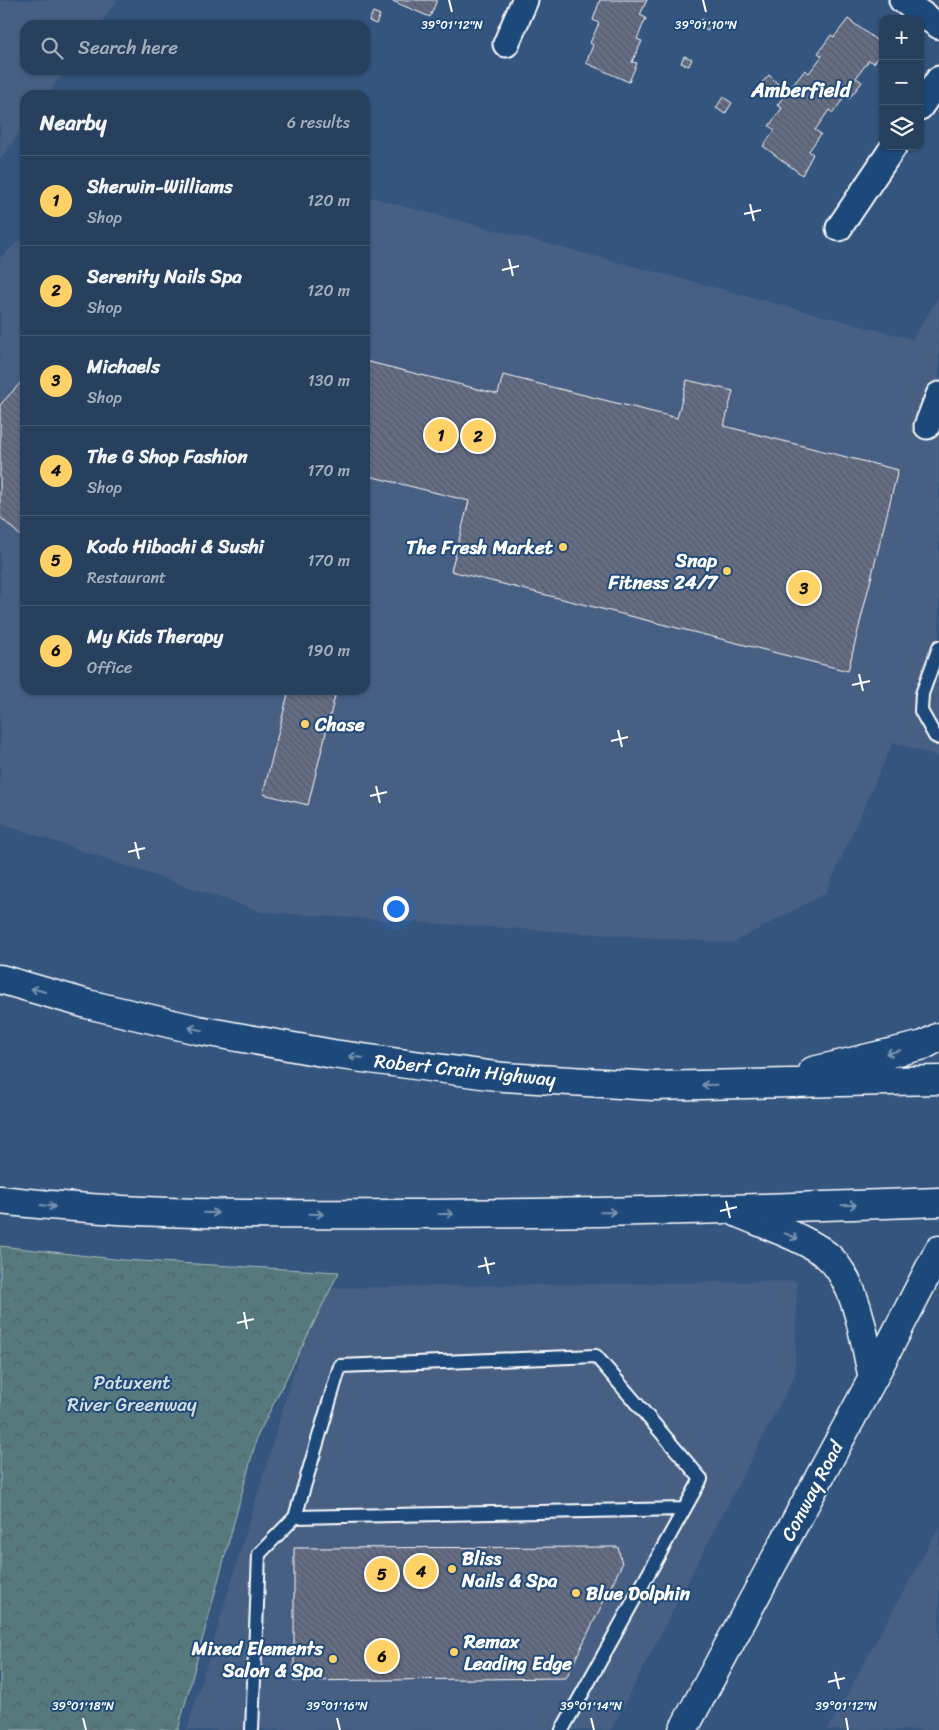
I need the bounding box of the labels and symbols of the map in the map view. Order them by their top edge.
text: 39°01'12"N [421,14,484,36]
text: 39°01'10"N [675,14,738,36]
district label: Amberfield [751,73,852,108]
pin: 1 [425,416,457,454]
pin: 2 [462,417,494,455]
place label: The Fresh Market [406,531,554,564]
marker: The Fresh Market [557,541,569,553]
place label: Snap Fitness 24/7 [608,544,719,599]
marker: Snap Fitness 24/7 [721,565,733,577]
pin: 3 [788,569,820,607]
place label: Chase [314,708,365,741]
marker: Chase [299,718,311,730]
your location [383,896,409,922]
one-way arrow [30,984,46,994]
one-way arrow [188,1024,204,1033]
street label: Robert Crain Highway [373,1044,558,1096]
one-way arrow [885,1048,901,1057]
one-way arrow [348,1052,364,1062]
one-way arrow [701,1080,718,1090]
one-way arrow [40,1201,56,1211]
one-way arrow [841,1201,857,1210]
one-way arrow [600,1207,616,1217]
one-way arrow [202,1208,218,1218]
one-way arrow [438,1209,454,1219]
one-way arrow [307,1210,323,1219]
one-way arrow [783,1232,798,1242]
park label: Patuxent River Greenway [67,1366,197,1421]
street label: Conway Road [772,1433,853,1547]
place label: Bliss Nails & Spa [461,1542,558,1597]
pin: 4 [405,1552,437,1590]
pin: 5 [366,1555,398,1593]
marker: Bliss Nails & Spa [446,1563,458,1575]
place label: Blue Dolphin [586,1577,691,1610]
marker: Blue Dolphin [570,1587,582,1599]
place label: Remax Leading Edge [463,1625,572,1680]
place label: Mixed Elements Salon & Spa [191,1632,324,1687]
pin: 6 [366,1637,398,1675]
marker: Remax Leading Edge [448,1646,460,1658]
marker: Mixed Elements Salon & Spa [327,1653,339,1665]
text: 39°01'18"N [52,1695,115,1717]
text: 39°01'16"N [306,1695,368,1717]
text: 39°01'14"N [560,1695,623,1717]
text: 39°01'12"N [815,1695,878,1717]

